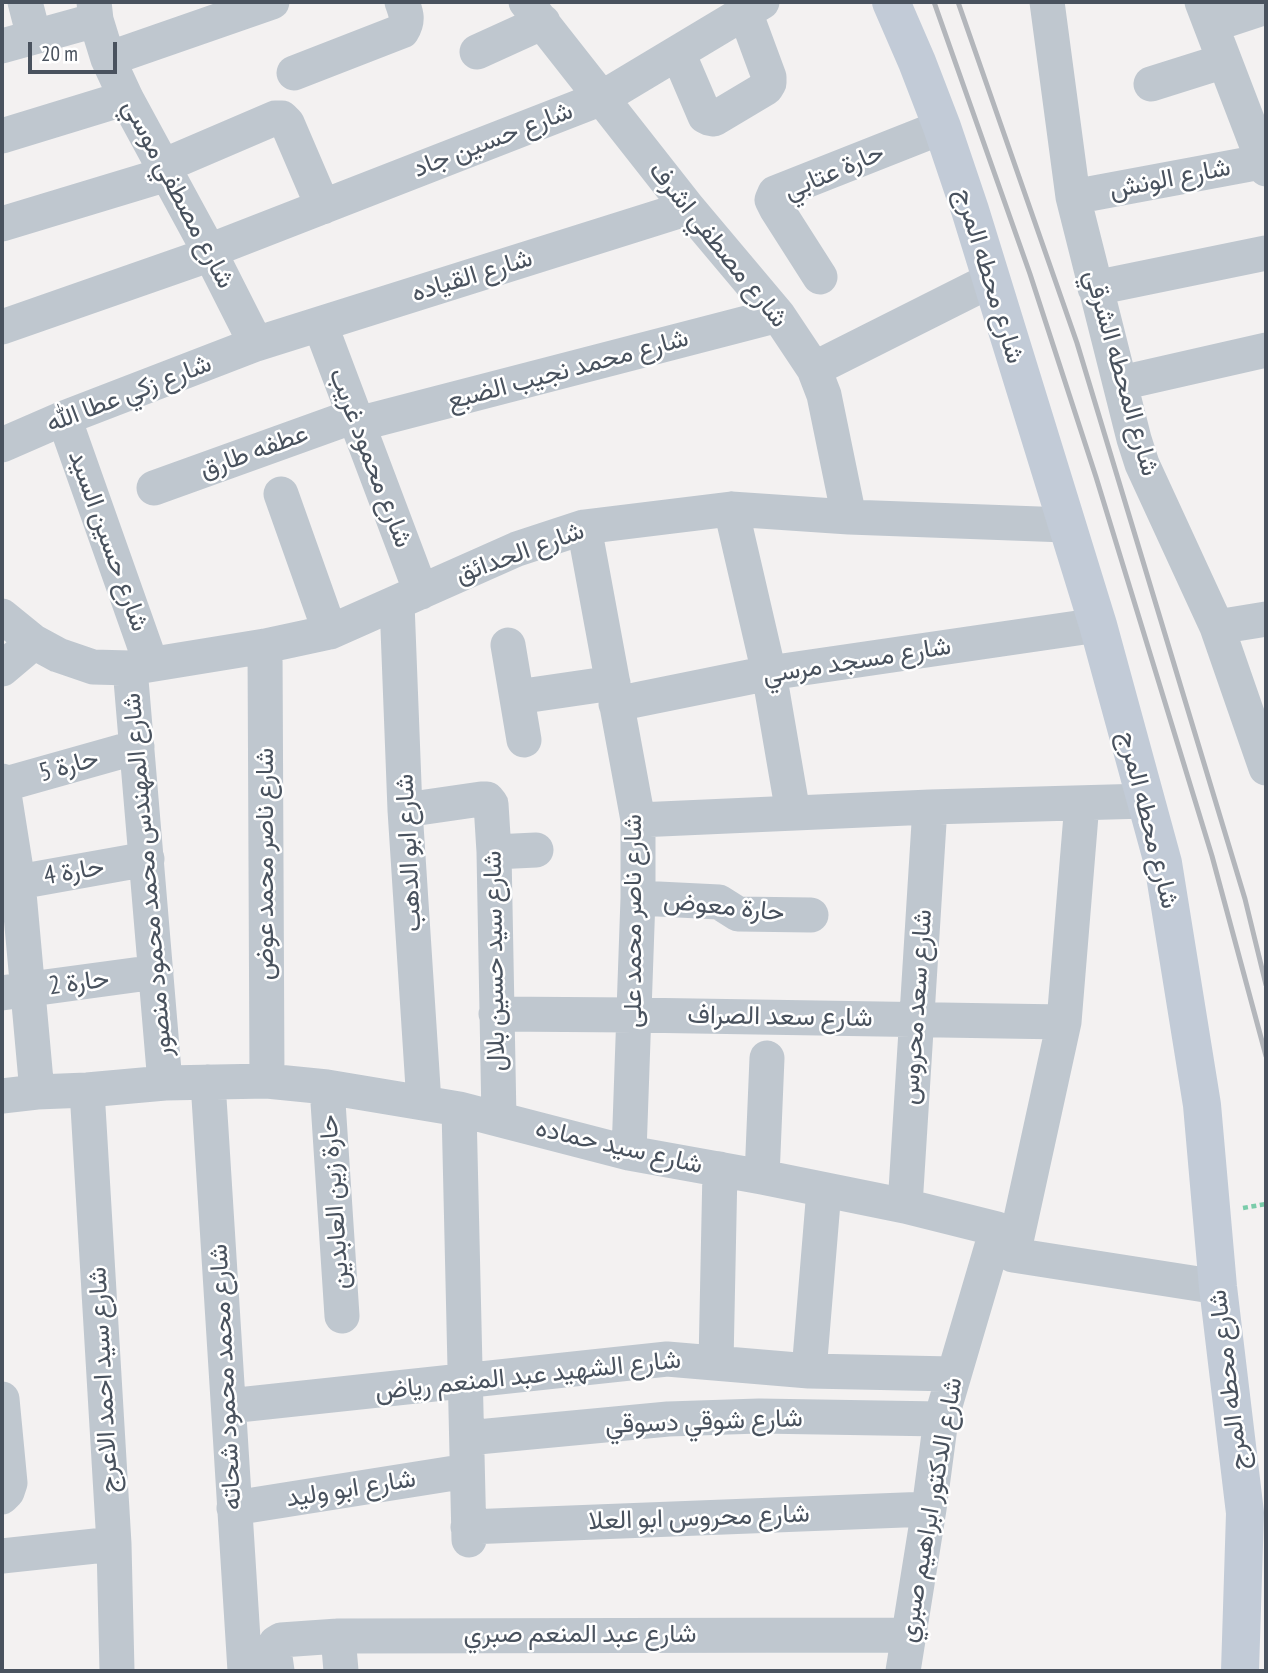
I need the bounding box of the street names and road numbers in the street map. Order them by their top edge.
street label: شارع مصطفي موسي [115,94,241,294]
street label: شارع حسين جاد [409,95,577,185]
street label: حارة عتابي [779,137,889,207]
street label: شارع الونش [1107,152,1233,206]
street label: شارع مصطفي اشرف [642,156,794,334]
street label: شارع محطه المرج [948,185,1030,367]
street label: شارع القياده [408,243,536,309]
street label: شارع المحطه الشرقي [1077,266,1165,480]
street label: شارع محمد نجيب الضبع [444,323,692,417]
street label: شارع زكي عطا الله [42,348,216,440]
street label: شارع محمود غريب [321,364,419,552]
street label: عطفه طارق [196,418,312,486]
street label: شارع حسين السيد [61,446,155,636]
street label: شارع الحدائق [451,515,589,591]
street label: شارع مسجد مرسي [761,631,953,691]
street label: شارع المهندس محمد محمود منصور [117,692,179,1058]
street label: شارع محطه المرج [1111,728,1185,912]
street label: حارة 5 [36,743,102,789]
street label: شارع ناصر محمد عوض [250,748,282,980]
street label: شارع ابو الدهب [389,773,429,933]
street label: شارع ناصر محمد على [618,814,650,1028]
street label: شارع سيد حسين بلال [477,850,513,1072]
street label: حارة 4 [42,851,106,893]
street label: حارة معوض [662,885,786,929]
street label: شارع سعد محروس [895,908,939,1106]
street label: حارة 2 [47,963,111,1003]
street label: شارع سعد الصراف [687,1000,873,1034]
street label: حارة زين العابدين [313,1113,357,1291]
street label: شارع سيد حماده [532,1113,706,1181]
street label: شارع محمد محمود شحاته [203,1243,249,1511]
street label: شارع سيد احمد الاعرج [82,1266,126,1494]
street label: شارع محطه المرج [1202,1288,1256,1472]
street label: شارع الشهيد عبد المنعم رياض [374,1344,682,1408]
street label: شارع الدكتور ابراهيم صبري [892,1375,970,1645]
street label: شارع شوقي دسوقي [605,1403,803,1441]
street label: شارع ابو وليد [284,1463,418,1515]
street label: شارع محروس ابو العلا [588,1499,810,1537]
street label: شارع عبد المنعم صبري [464,1619,696,1651]

